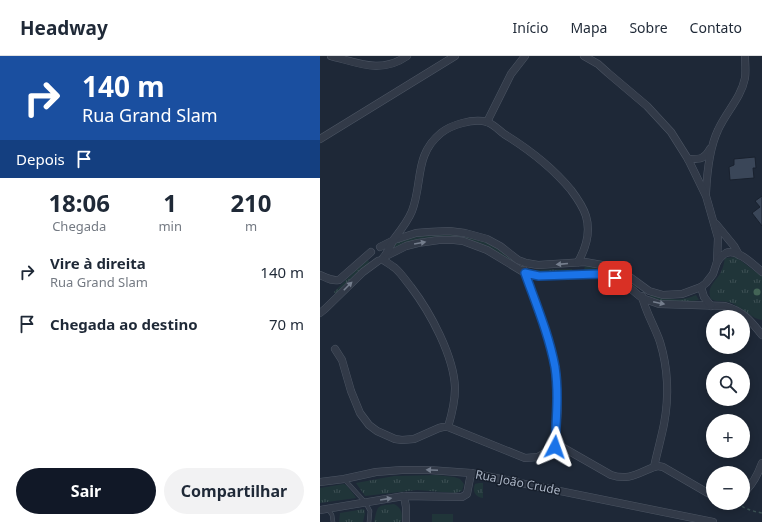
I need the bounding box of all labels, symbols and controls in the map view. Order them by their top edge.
text: Headway [20,15,108,41]
text: Início [513,18,548,37]
text: Mapa [570,18,607,37]
text: Sobre [629,18,668,37]
text: Contato [690,18,742,37]
text: 140 m [82,67,165,105]
icon: right [16,72,68,124]
text: Rua Grand Slam [82,103,218,127]
icon: arrive [73,148,95,170]
text: Depois [16,149,65,169]
text: 18:06 [48,186,110,219]
text: 1 [163,186,177,219]
text: 210 [230,186,272,219]
text: Chegada [52,217,106,235]
text: min [158,217,182,235]
text: m [245,217,257,235]
one-way arrow [414,240,426,246]
text: Vire à direita [50,253,146,273]
one-way arrow [556,260,568,267]
icon: right [16,261,38,283]
pin [598,261,632,295]
text: 140 m [260,262,304,282]
icon: arrive [604,267,626,289]
text: Rua Grand Slam [50,273,148,291]
one-way arrow [343,281,353,291]
one-way arrow [653,301,666,307]
map controls [706,310,750,510]
button: sound [706,310,750,354]
icon: arrive [16,313,38,335]
text: Chegada ao destino [50,314,198,334]
text: 70 m [269,314,304,334]
button: search [706,362,750,406]
button: + [706,414,750,458]
position arrow [534,426,576,468]
street label: Rua João Crude [474,465,562,499]
button: − [706,466,750,510]
one-way arrow [426,467,438,474]
button: Sair [16,468,156,514]
button: Compartilhar [164,468,304,514]
one-way arrow [380,496,392,502]

